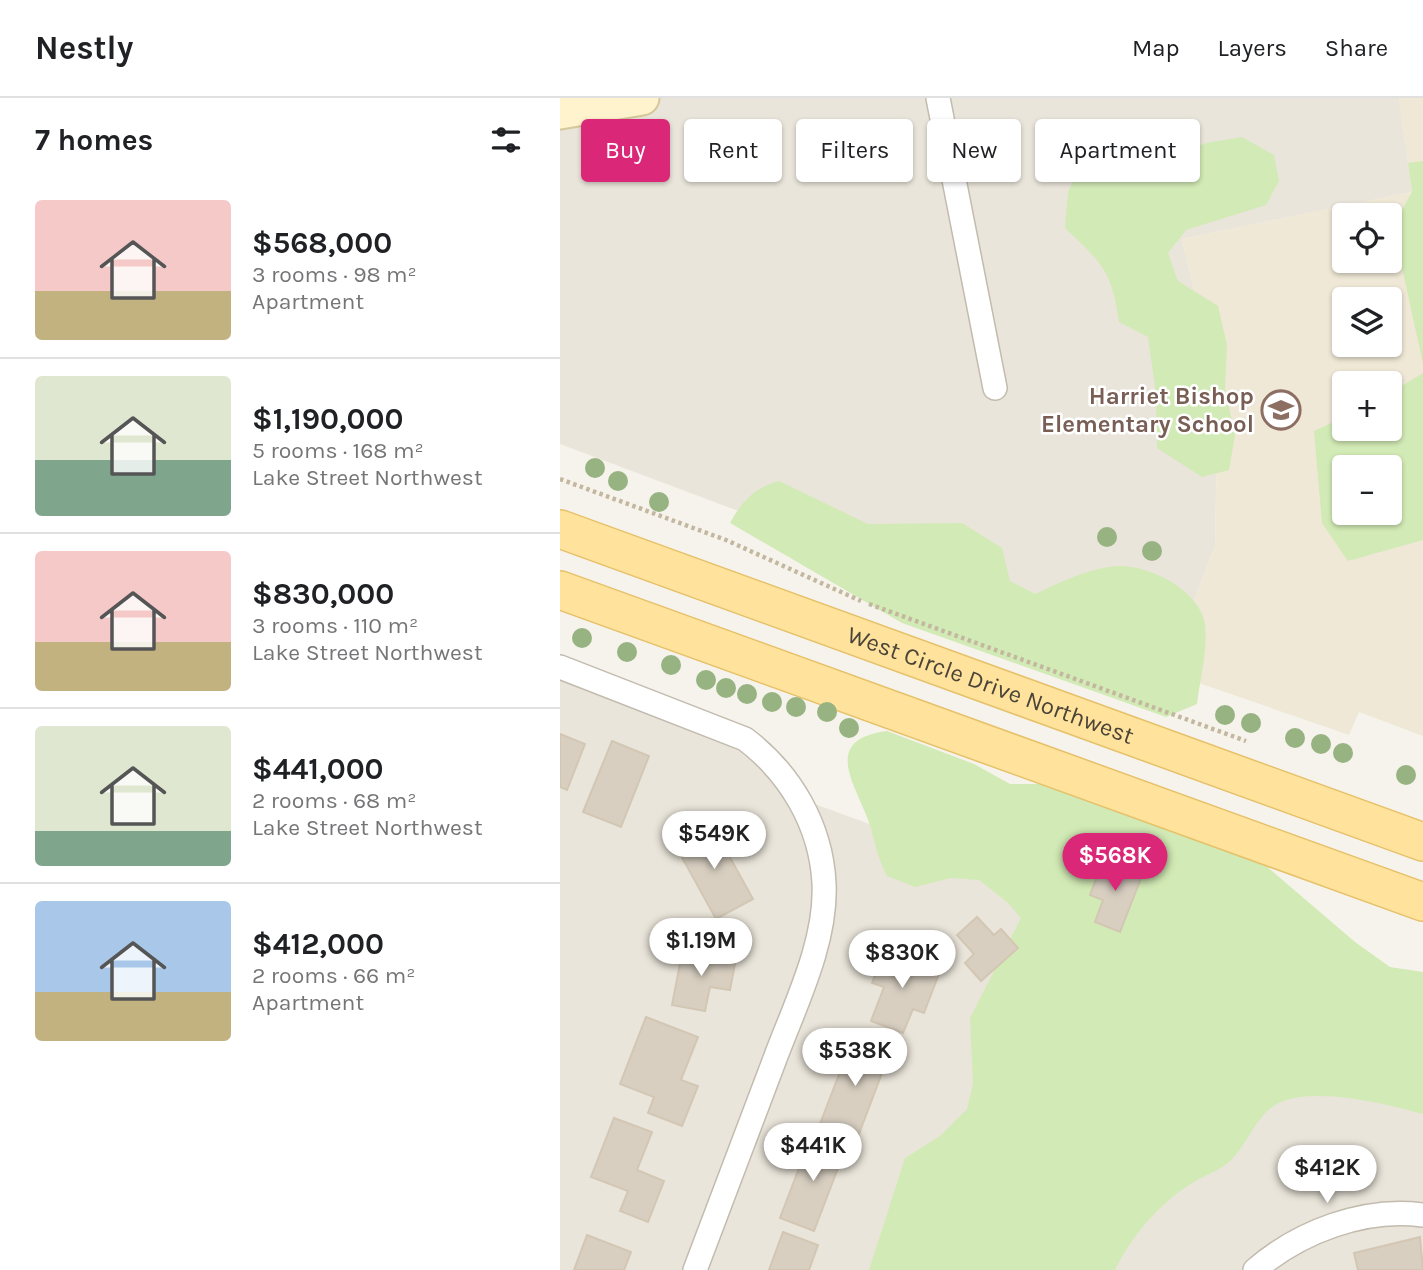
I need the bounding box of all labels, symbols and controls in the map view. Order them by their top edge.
text: Nestly [35,29,133,67]
text: Map [1132,34,1180,62]
text: Layers [1218,34,1287,62]
text: Share [1325,34,1388,62]
chip: Buy [581,119,670,182]
chip: Rent [684,119,782,182]
chip: Filters [796,119,913,182]
chip: New [927,119,1021,182]
chip: Apartment [1035,119,1200,182]
icon: filters [487,121,525,159]
text: 7 homes [35,122,153,158]
map controls [1332,203,1402,525]
button: locate [1332,203,1402,273]
text: $568,000 [252,225,392,261]
icon: home [91,228,175,312]
text: 3 rooms · 98 m² [252,261,417,288]
button: layers [1332,287,1402,357]
text: Apartment [252,288,364,315]
button: + [1332,371,1402,441]
place label: Harriet Bishop Elementary School [1041,382,1254,438]
school or university icon: Harriet Bishop Elementary School [1260,389,1302,431]
text: $1,190,000 [252,401,403,437]
icon: home [91,404,175,488]
text: 5 rooms · 168 m² [252,437,424,464]
button: − [1332,455,1402,525]
text: Lake Street Northwest [252,464,483,491]
text: $830,000 [252,576,394,612]
icon: home [91,579,175,663]
text: 3 rooms · 110 m² [252,612,418,639]
street label: West Circle Drive Northwest [843,620,1138,750]
text: Lake Street Northwest [252,639,483,666]
text: $441,000 [252,751,384,787]
icon: home [91,754,175,838]
text: 2 rooms · 68 m² [252,787,416,814]
pin: $549K [665,812,763,871]
text: Lake Street Northwest [252,814,483,841]
text: $549K [678,820,750,847]
pin: $568K [1066,834,1164,893]
text: $568K [1078,842,1152,869]
pin: $1.19M [644,918,758,978]
text: $412,000 [252,926,384,962]
text: $1.19M [665,927,737,954]
icon: home [91,929,175,1013]
pin: $830K [853,930,951,990]
text: $830K [865,939,939,966]
text: 2 rooms · 66 m² [252,962,415,989]
text: Apartment [252,989,364,1016]
pin: $538K [806,1028,904,1088]
text: $538K [818,1037,892,1064]
pin: $441K [764,1124,862,1183]
text: $441K [780,1132,846,1159]
pin: $412K [1278,1146,1376,1205]
text: $412K [1294,1154,1360,1181]

